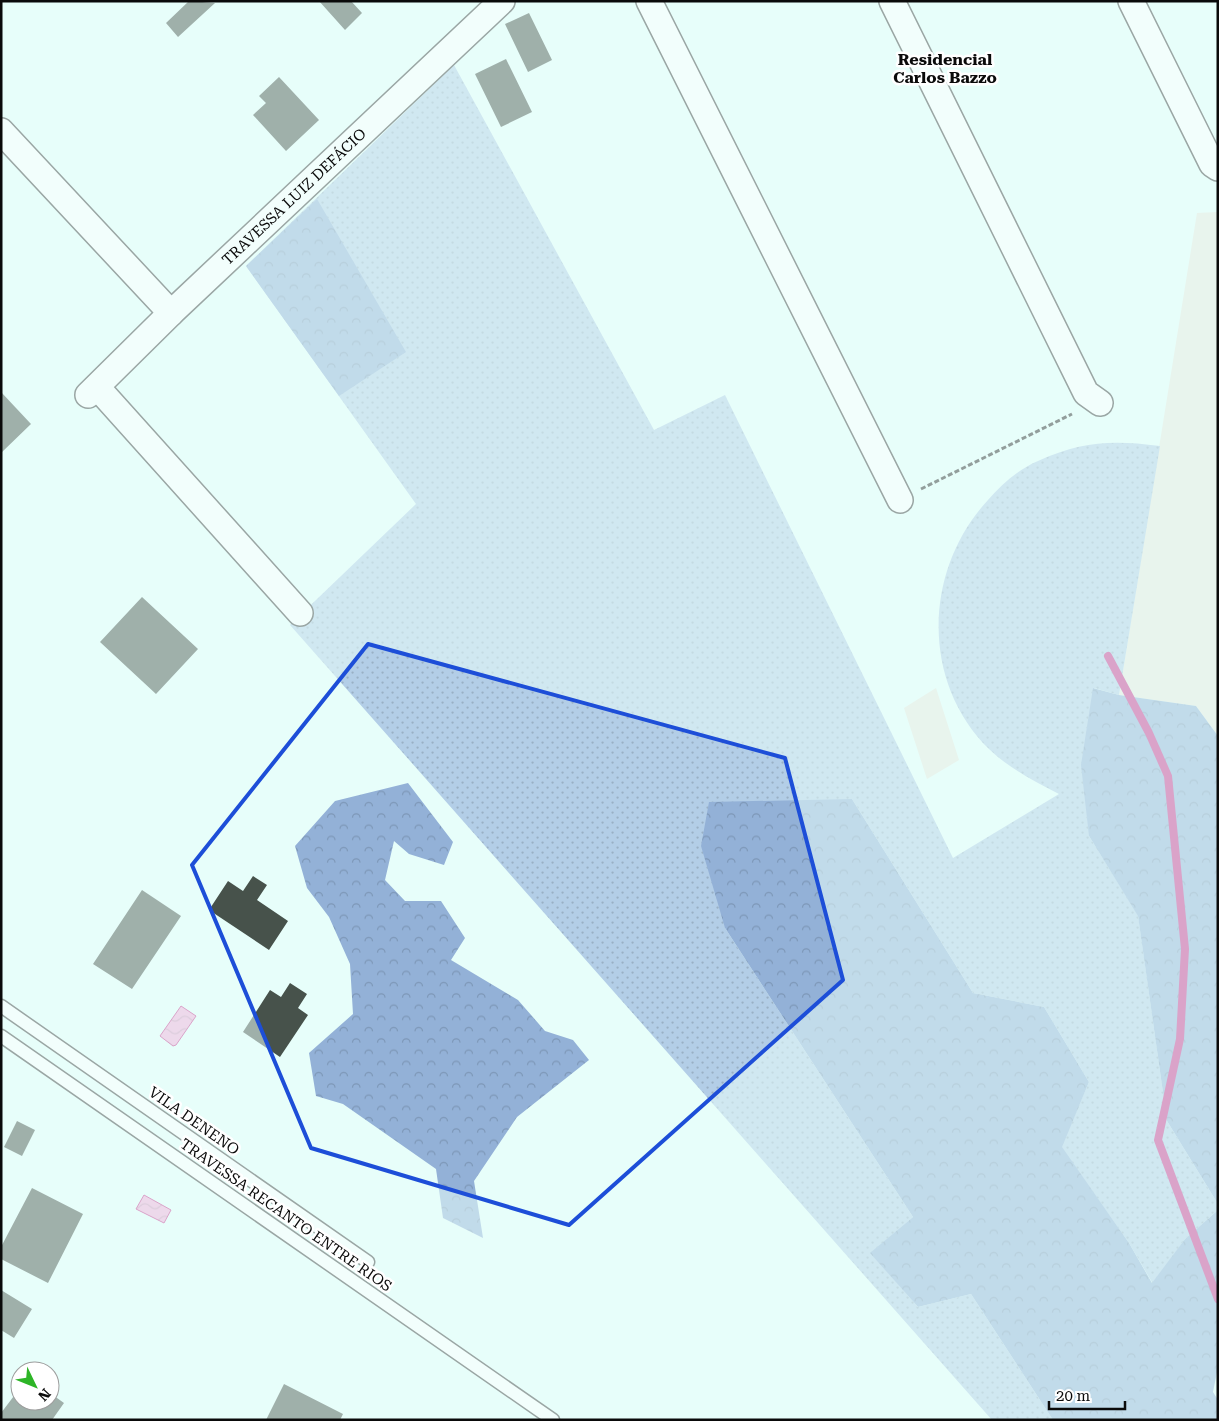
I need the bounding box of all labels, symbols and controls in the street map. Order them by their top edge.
district label: Residencial Carlos Bazzo [893,50,997,87]
street label: TRAVESSA LUIZ DEFÁCIO [218,125,370,269]
street label: VILA DENENO [145,1083,243,1159]
street label: TRAVESSA RECANTO ENTRE RIOS [177,1135,395,1295]
north arrow [10,1361,60,1411]
scale bar [1049,1378,1125,1410]
text: N [35,1385,54,1404]
text: 20 m [1056,1387,1091,1405]

